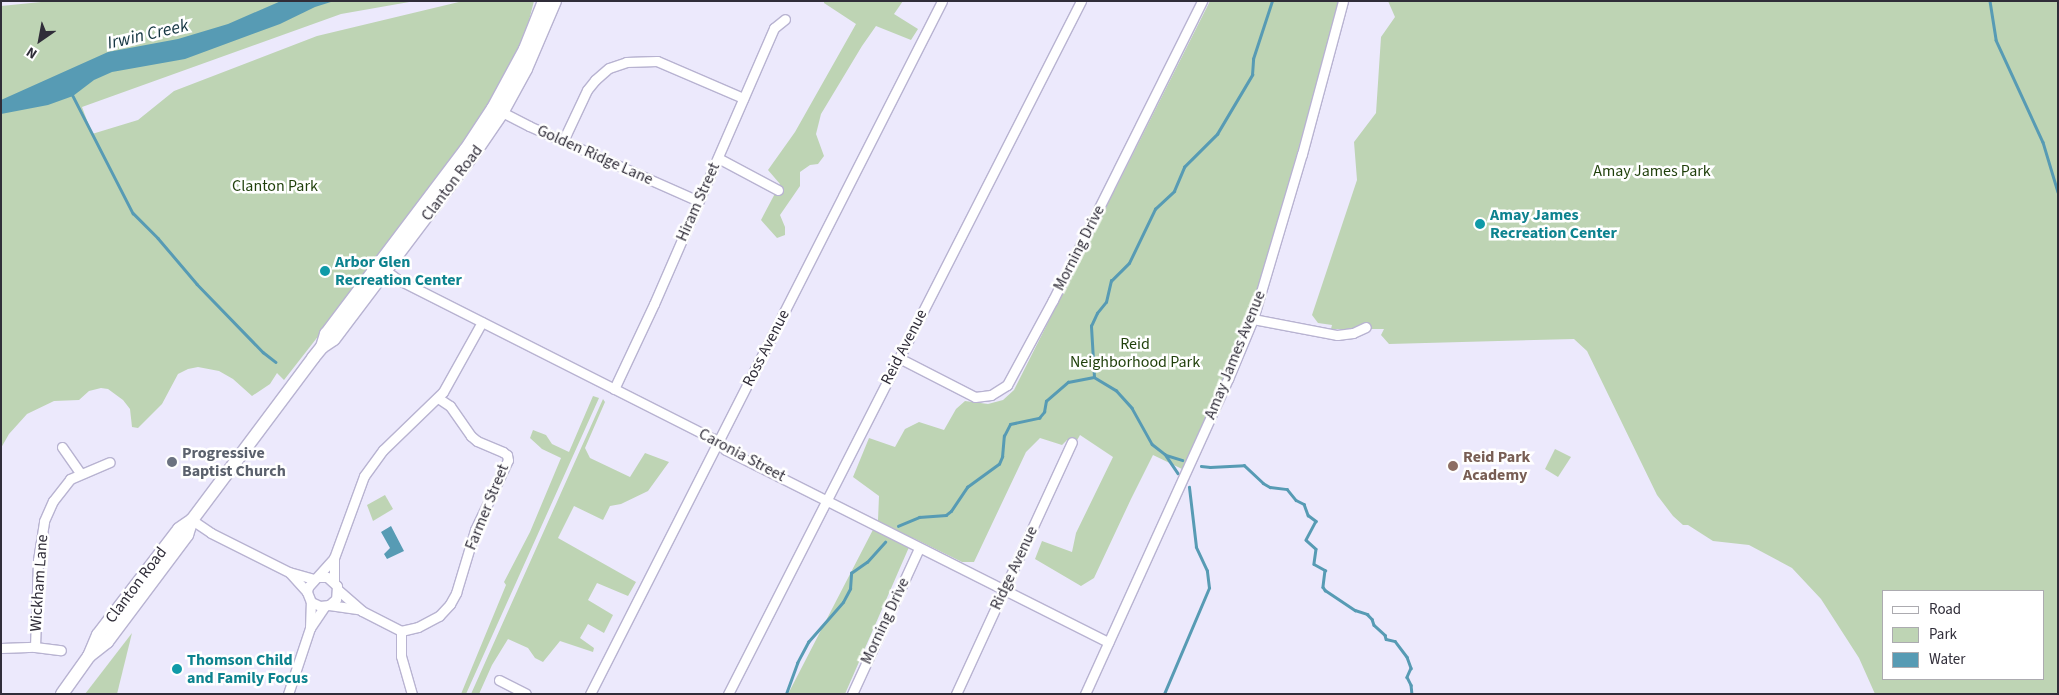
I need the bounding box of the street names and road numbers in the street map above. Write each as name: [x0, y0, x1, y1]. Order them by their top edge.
street label: Golden Ridge Lane: [534, 121, 656, 189]
street label: Clanton Road: [417, 141, 487, 225]
street label: Hiram Street: [672, 160, 724, 244]
street label: Morning Drive: [1049, 202, 1109, 294]
street label: Amay James Avenue: [1200, 288, 1270, 422]
street label: Ross Avenue: [738, 306, 794, 390]
street label: Reid Avenue: [877, 306, 931, 388]
street label: Caronia Street: [695, 424, 789, 486]
street label: Farmer Street: [461, 461, 513, 553]
street label: Ridge Avenue: [986, 523, 1042, 613]
street label: Wickham Lane: [26, 534, 52, 632]
street label: Clanton Road: [101, 543, 171, 627]
street label: Morning Drive: [857, 575, 913, 667]

